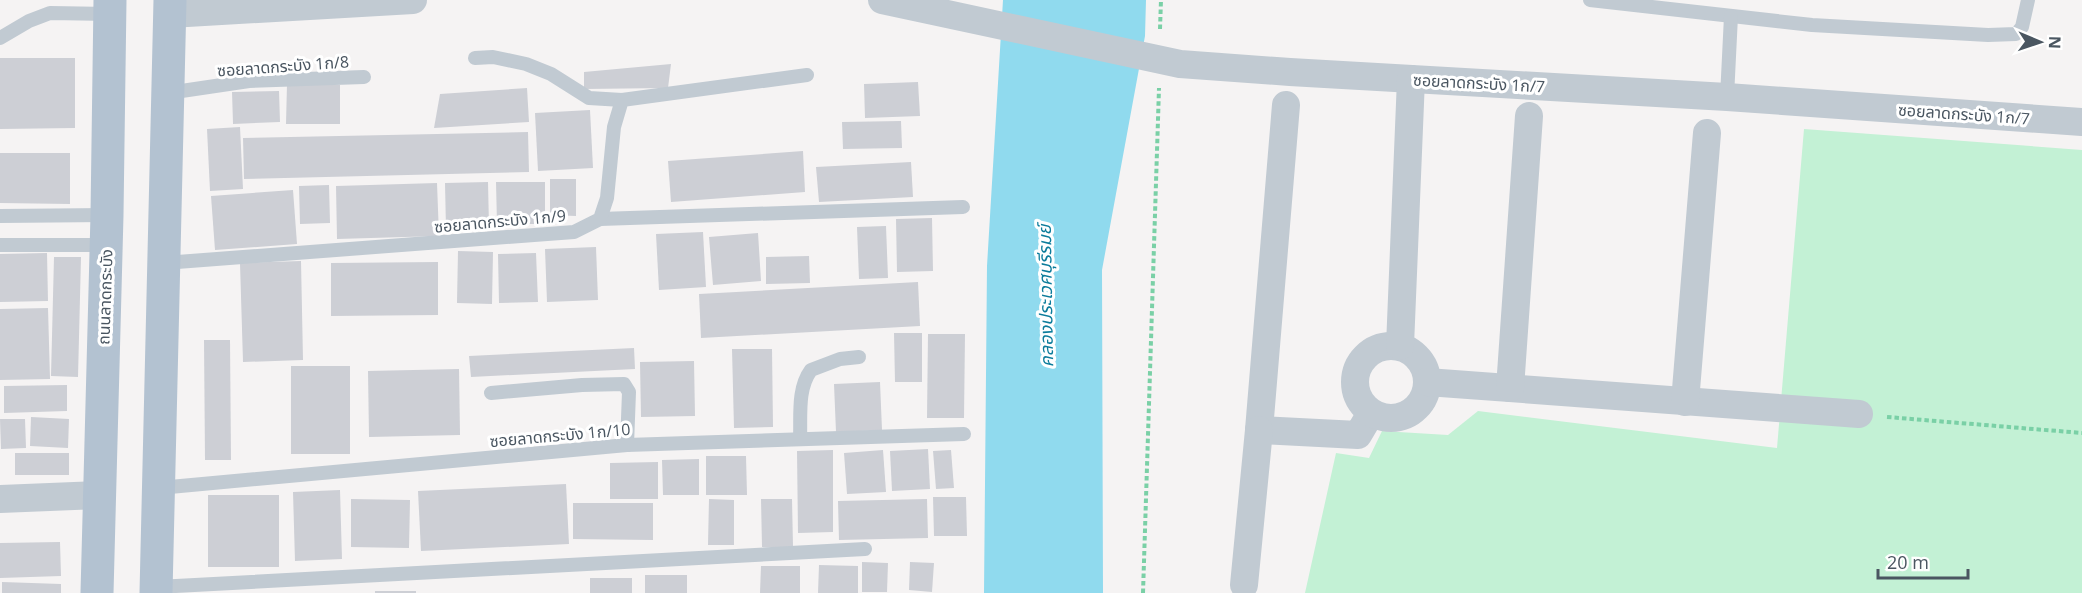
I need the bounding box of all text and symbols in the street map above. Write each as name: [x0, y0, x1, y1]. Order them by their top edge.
north arrow: [2010, 12, 2070, 72]
text: N: [2044, 36, 2066, 49]
street label: ซอยลาดกระบัง 1ก/8: [216, 50, 350, 82]
street label: ซอยลาดกระบัง 1ก/7: [1412, 69, 1546, 97]
street label: ซอยลาดกระบัง 1ก/7: [1897, 98, 2031, 130]
street label: ซอยลาดกระบัง 1ก/9: [433, 204, 567, 238]
water label: คลองประเวศบุรีรมย์: [1032, 221, 1058, 367]
street label: ถนนลาดกระบัง: [92, 249, 118, 345]
street label: ซอยลาดกระบัง 1ก/10: [489, 418, 631, 452]
scale bar: [1878, 542, 1968, 580]
text: 20 m: [1887, 550, 1929, 574]

